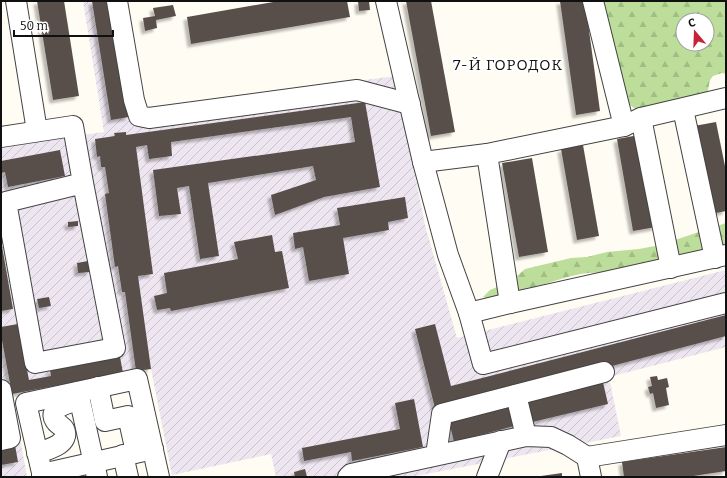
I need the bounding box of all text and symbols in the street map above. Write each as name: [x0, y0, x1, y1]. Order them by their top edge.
scale bar: [14, 12, 113, 38]
north arrow: [675, 12, 715, 52]
text: С: [687, 16, 697, 30]
text: 50 m: [20, 19, 49, 33]
district label: 7-Й ГОРОДОК: [453, 56, 563, 74]

